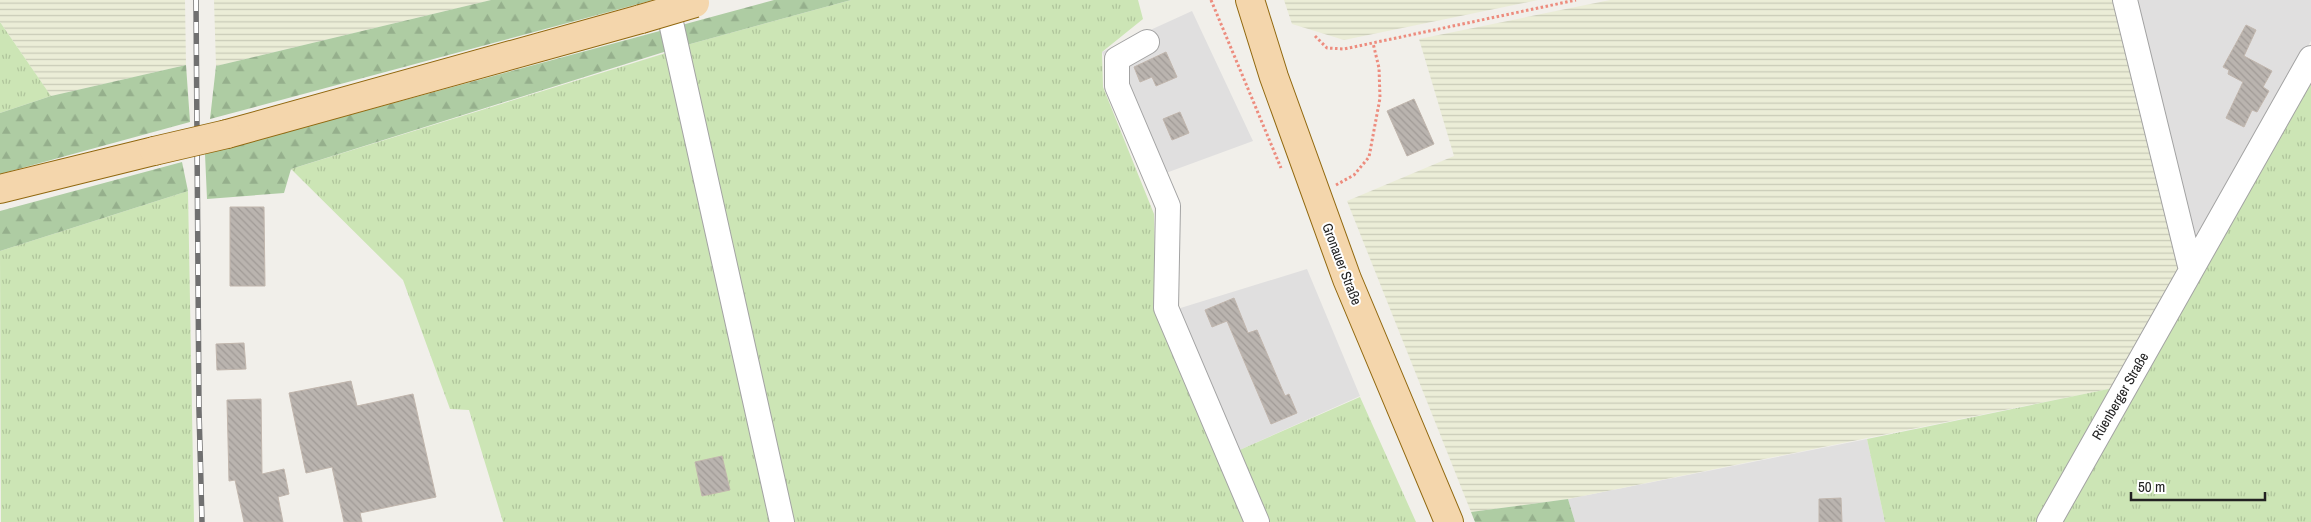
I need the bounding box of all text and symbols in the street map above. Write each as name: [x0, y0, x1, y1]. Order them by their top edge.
street label: Gronauer Straße: [1318, 221, 1366, 307]
street label: Rüenberger Straße: [2088, 349, 2152, 443]
scale bar: [2131, 470, 2265, 502]
text: 50 m: [2138, 476, 2165, 497]

